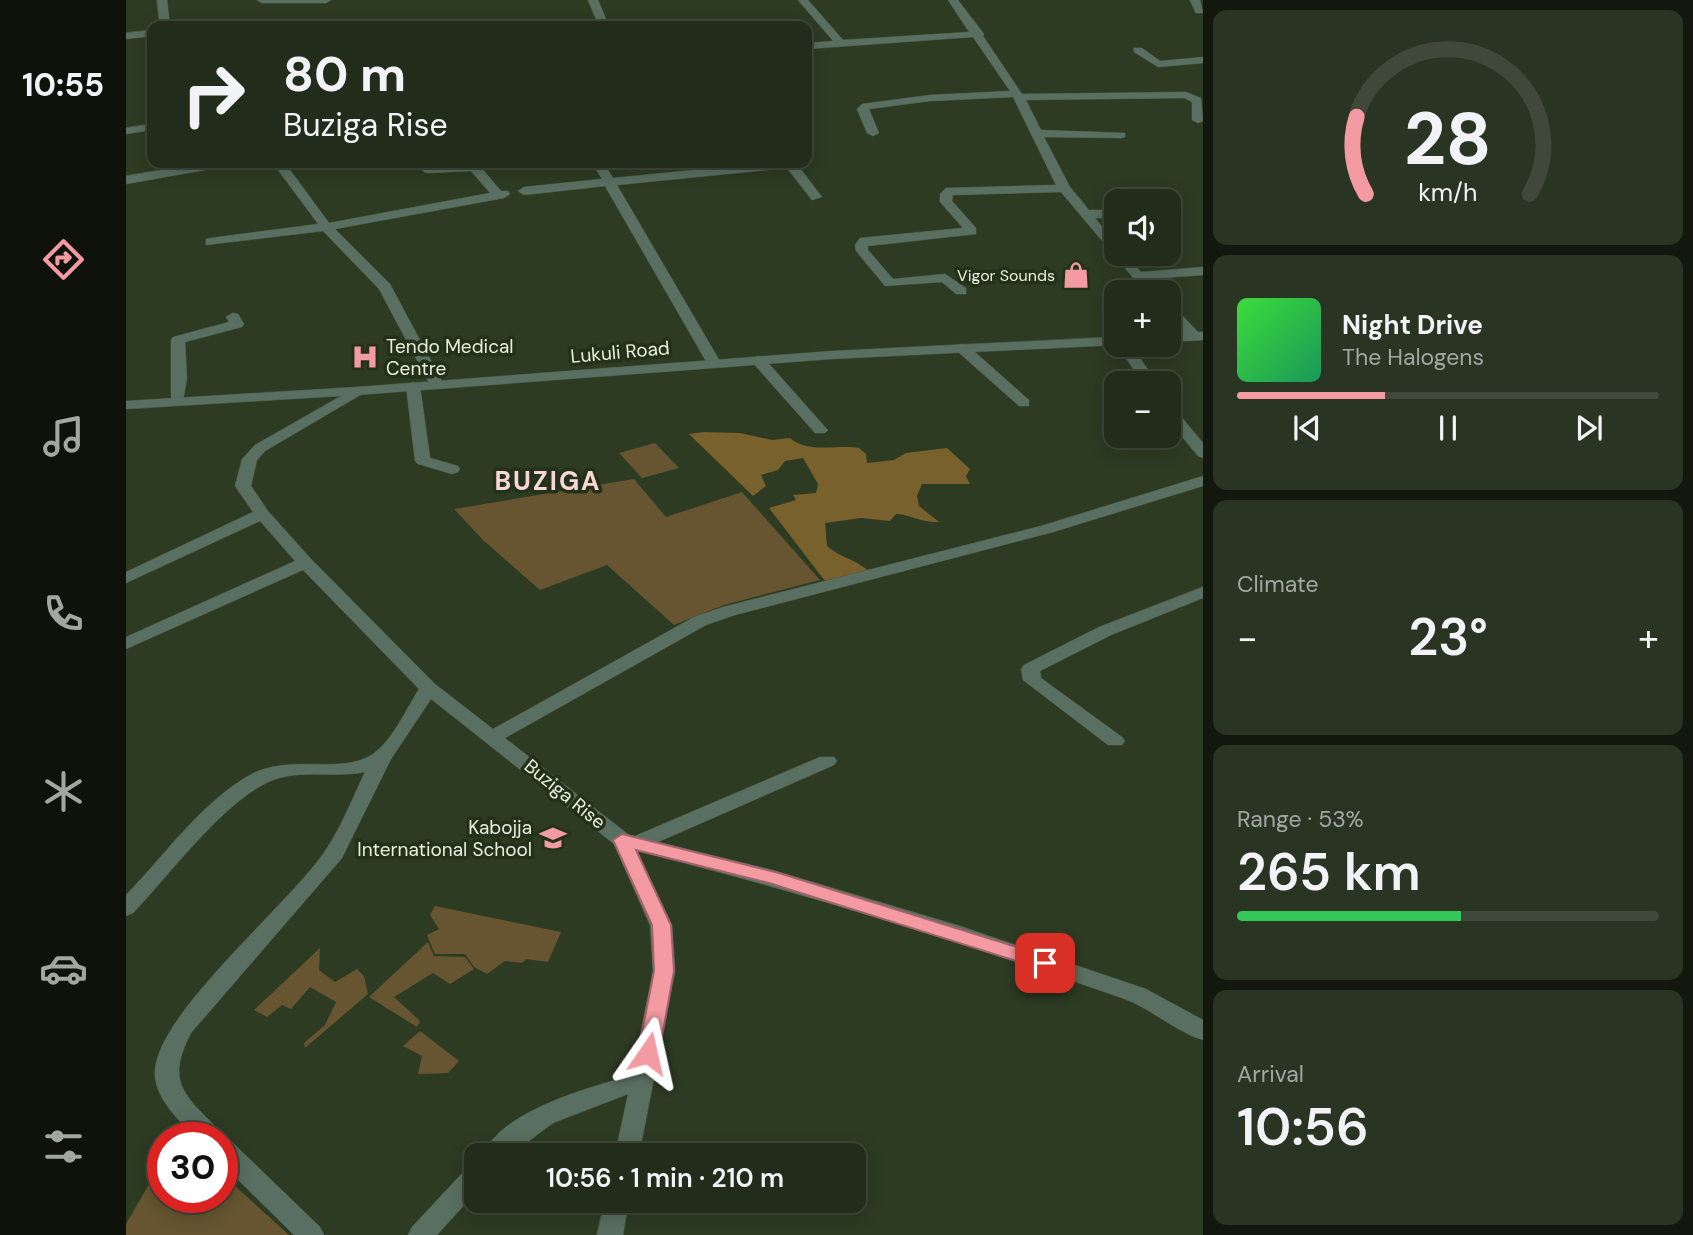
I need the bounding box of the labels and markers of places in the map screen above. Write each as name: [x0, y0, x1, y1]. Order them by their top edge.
shop icon: Vigor Sounds: [1061, 260, 1091, 290]
place label: Vigor Sounds: [957, 265, 1055, 286]
place label: Tendo Medical Centre: [386, 334, 514, 381]
hospital icon: Tendo Medical Centre: [350, 342, 380, 372]
place label: Kabojja International School: [357, 815, 532, 862]
school or university icon: Kabojja International School: [538, 823, 568, 853]
pin: [1015, 933, 1075, 993]

